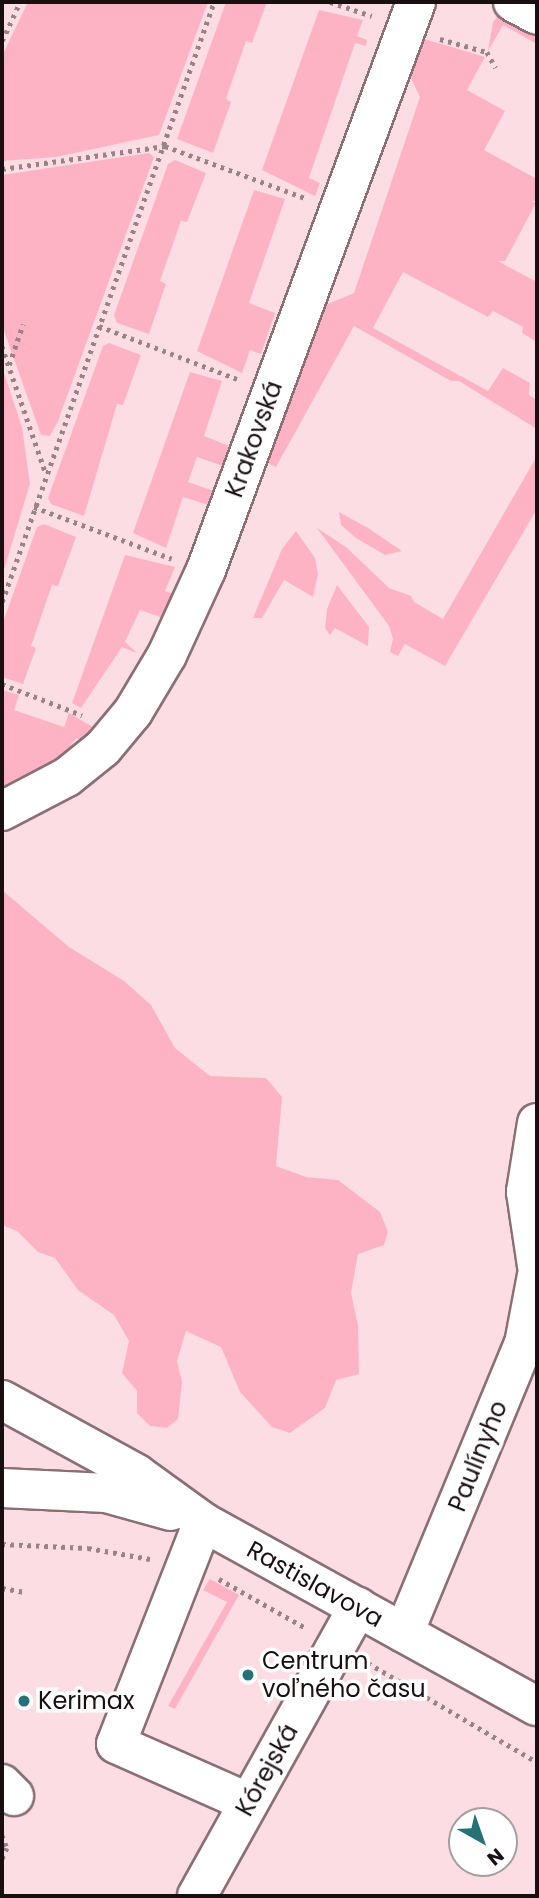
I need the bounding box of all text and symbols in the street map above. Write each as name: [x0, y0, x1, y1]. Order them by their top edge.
street label: Krakovská: [220, 377, 288, 501]
street label: Paulínyho: [443, 1396, 513, 1516]
street label: Rastislavova: [242, 1535, 388, 1633]
place label: Centrum voľného času: [262, 1647, 426, 1703]
marker: Centrum voľného času: [240, 1667, 256, 1683]
place label: Kerimax: [38, 1687, 135, 1715]
marker: Kerimax: [16, 1693, 32, 1709]
street label: Kórejská: [230, 1719, 304, 1821]
north arrow: [448, 1807, 518, 1877]
text: N: [481, 1842, 510, 1872]

